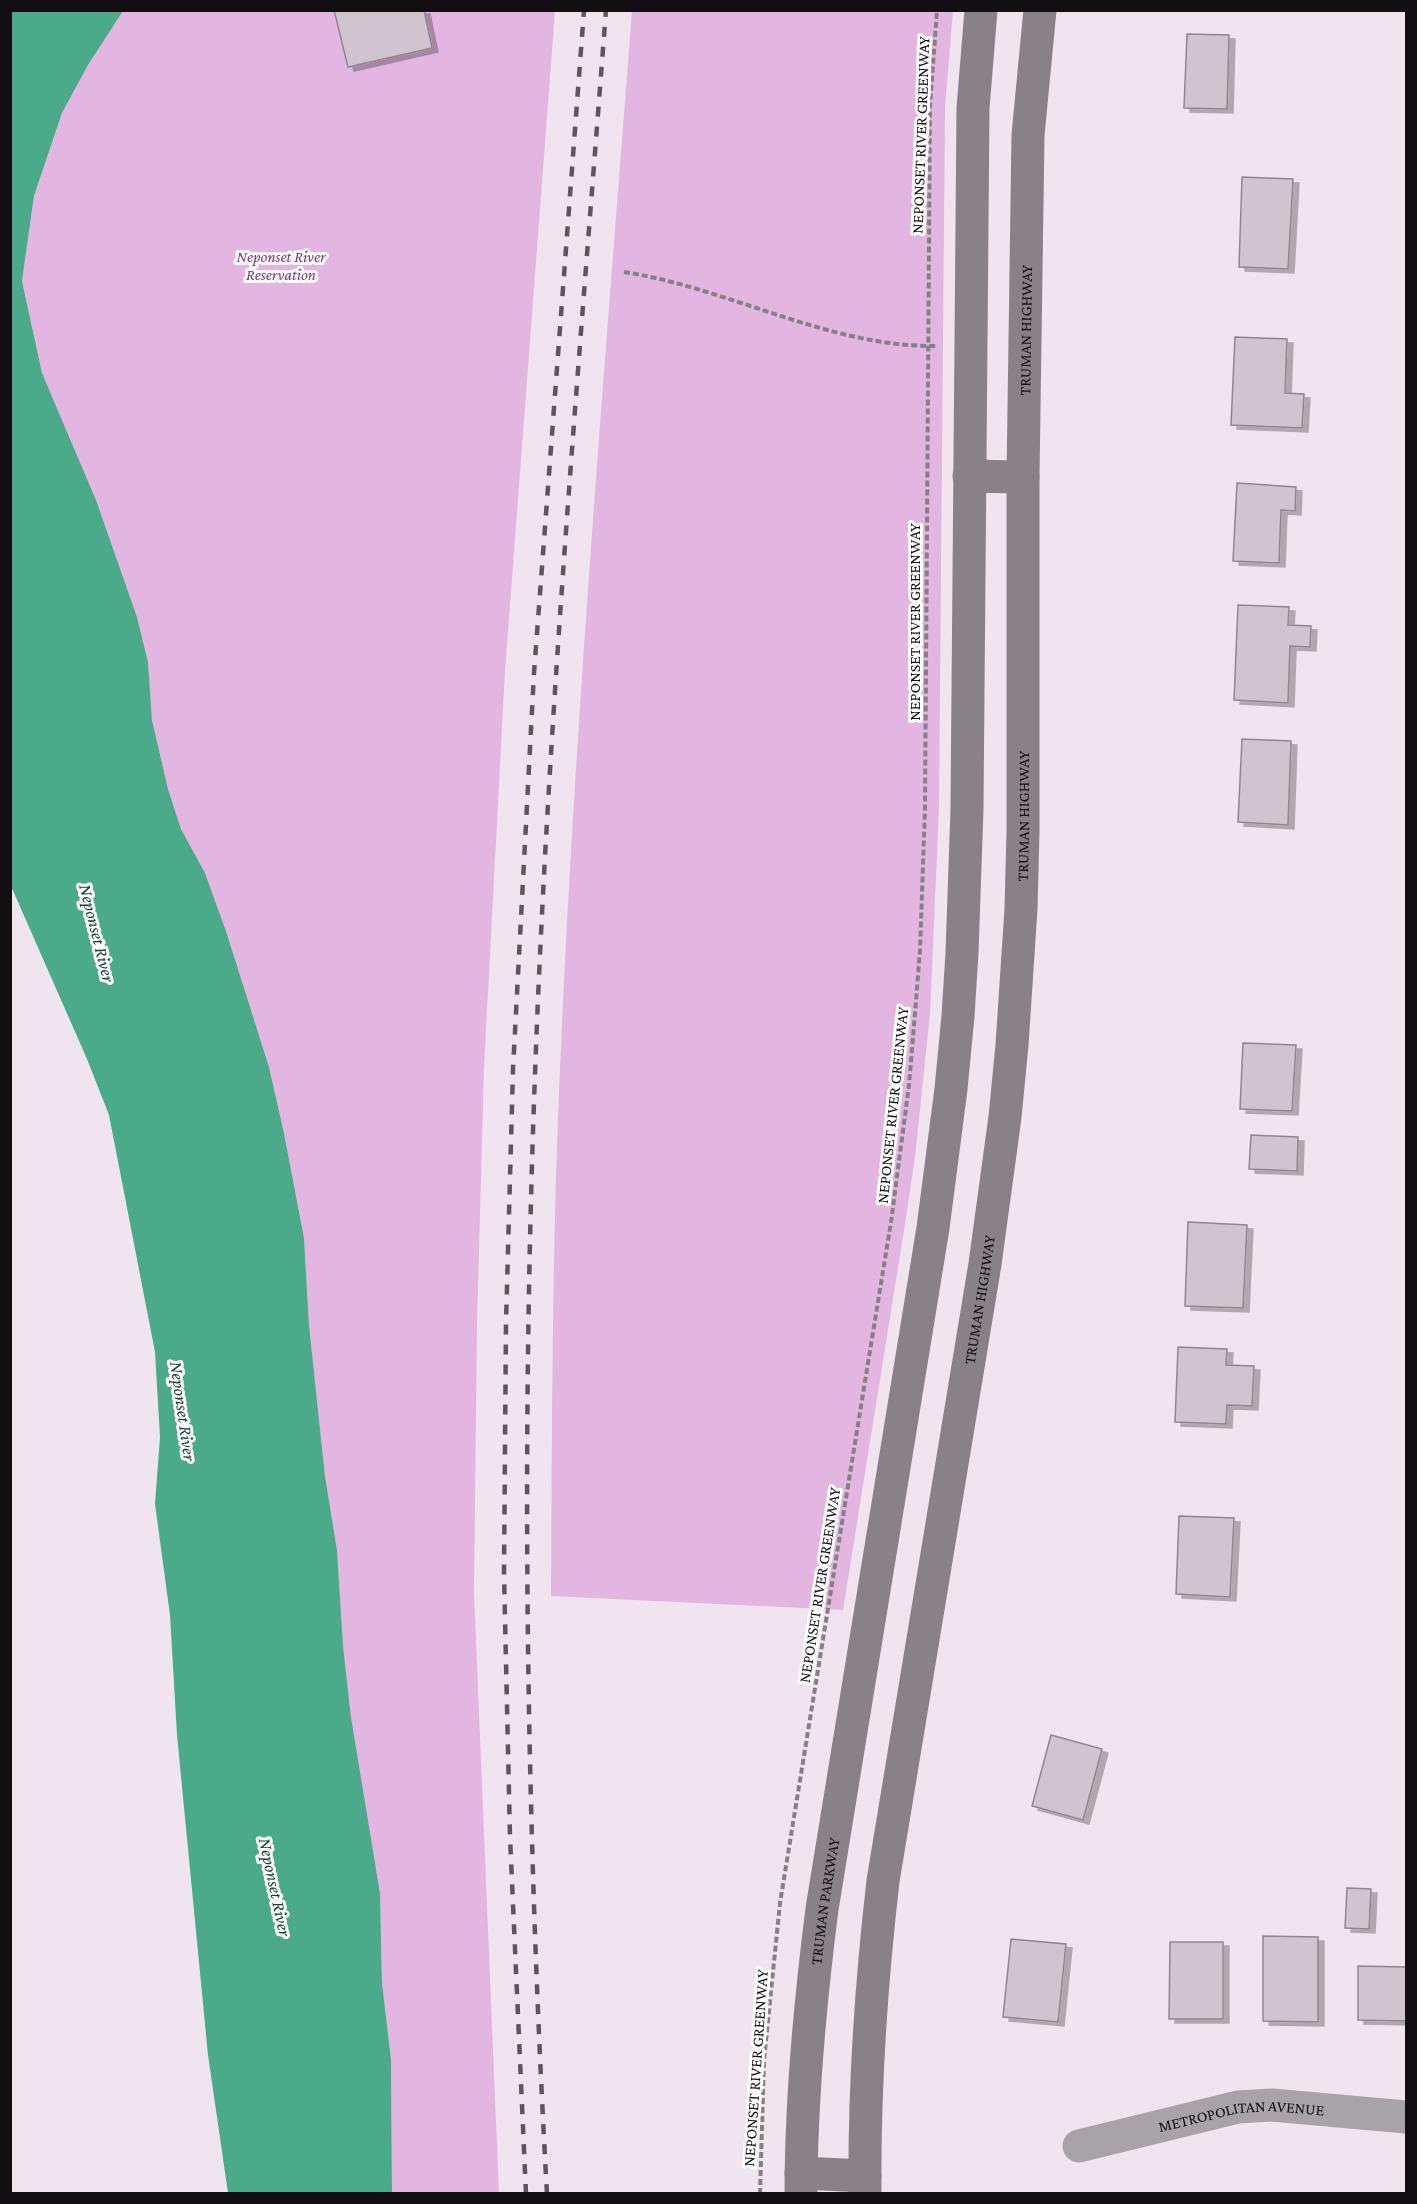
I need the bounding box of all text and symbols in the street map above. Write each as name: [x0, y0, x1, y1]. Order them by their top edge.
street label: NEPONSET RIVER GREENWAY: [909, 35, 932, 234]
park label: Neponset River Reservation: [236, 248, 326, 283]
street label: TRUMAN HIGHWAY: [1016, 264, 1035, 396]
street label: NEPONSET RIVER GREENWAY: [906, 523, 923, 721]
street label: TRUMAN HIGHWAY: [1014, 750, 1032, 882]
water label: Neponset River: [75, 882, 119, 985]
street label: NEPONSET RIVER GREENWAY: [874, 1005, 911, 1204]
street label: TRUMAN HIGHWAY: [961, 1233, 998, 1365]
water label: Neponset River: [166, 1360, 200, 1463]
street label: NEPONSET RIVER GREENWAY: [796, 1486, 843, 1684]
water label: Neponset River: [255, 1836, 295, 1939]
street label: TRUMAN PARKWAY: [807, 1836, 843, 1966]
street label: NEPONSET RIVER GREENWAY: [740, 1968, 771, 2167]
street label: METROPOLITAN AVENUE: [1156, 2097, 1325, 2135]

